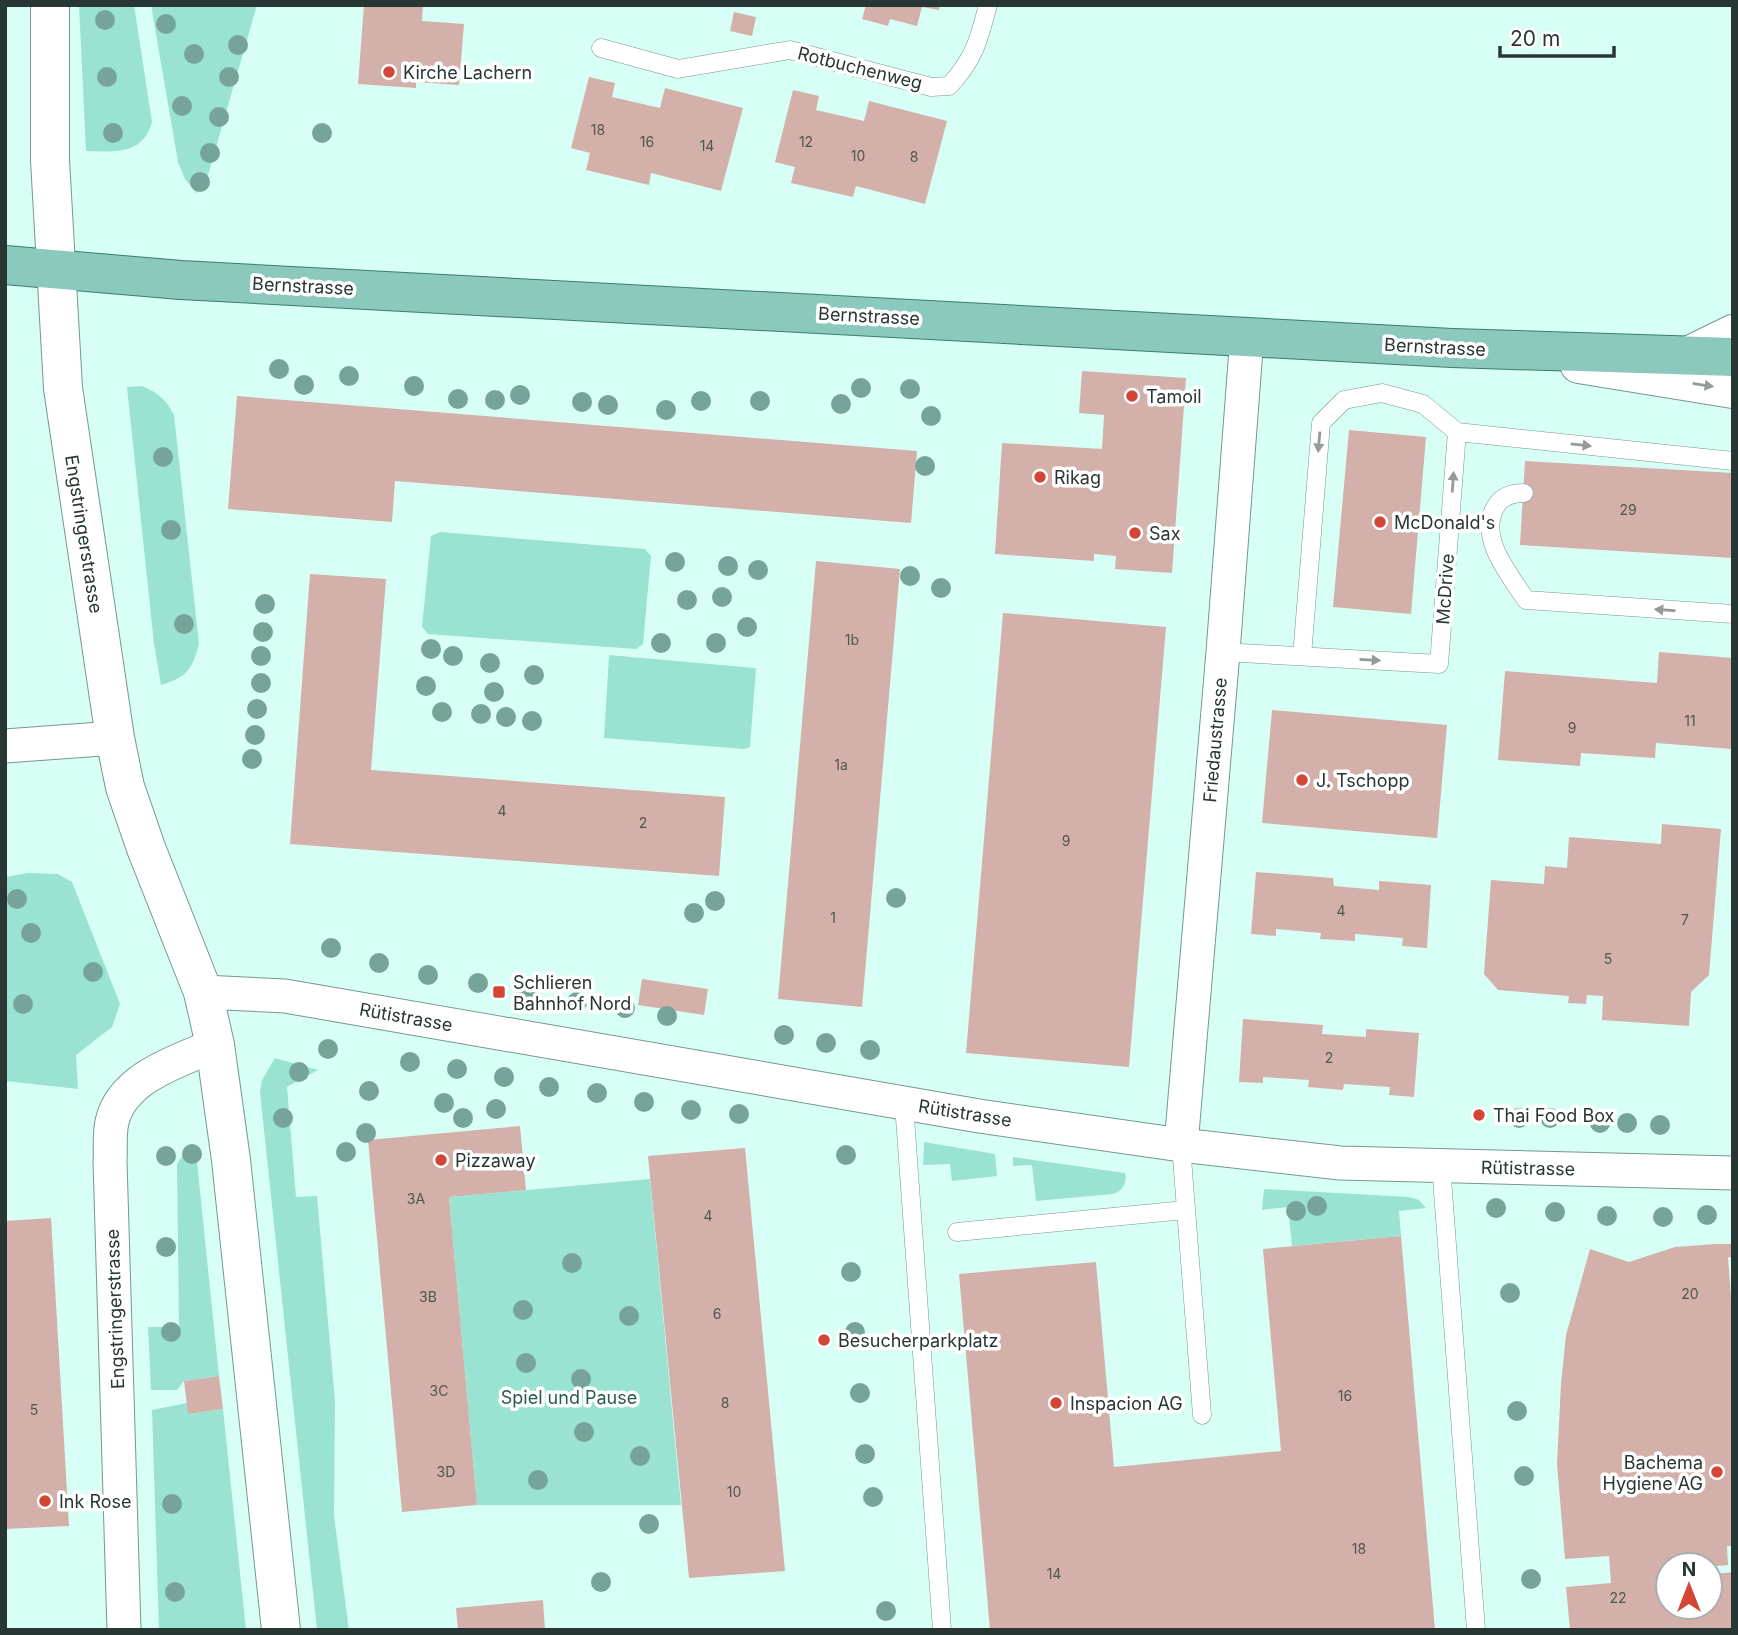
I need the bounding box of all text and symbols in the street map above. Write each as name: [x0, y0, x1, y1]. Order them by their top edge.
scale bar: [1500, 14, 1614, 58]
text: 20 m: [1510, 26, 1560, 51]
street label: Rotbuchenweg: [796, 42, 924, 94]
place label: Kirche Lachern: [403, 62, 532, 83]
marker: Kirche Lachern: [381, 64, 397, 80]
house number: 18: [591, 121, 605, 138]
house number: 16: [640, 133, 654, 150]
house number: 12: [799, 133, 813, 150]
house number: 14: [700, 137, 714, 154]
house number: 10: [851, 147, 865, 164]
house number: 8: [910, 148, 918, 165]
street label: Bernstrasse: [252, 273, 354, 299]
street label: Bernstrasse: [818, 303, 920, 329]
street label: Bernstrasse: [1384, 334, 1486, 360]
one-way arrow: [1692, 380, 1714, 391]
place label: Tamoil: [1146, 386, 1202, 407]
marker: Tamoil: [1124, 388, 1140, 404]
one-way arrow: [1313, 431, 1324, 453]
one-way arrow: [1570, 440, 1592, 451]
street label: Engstringerstrasse: [61, 453, 107, 615]
place label: Rikag: [1054, 467, 1101, 488]
marker: Rikag: [1032, 469, 1048, 485]
one-way arrow: [1448, 471, 1459, 493]
house number: 29: [1619, 501, 1637, 518]
place label: McDonald's: [1394, 512, 1495, 533]
marker: McDonald's: [1372, 514, 1388, 530]
place label: Sax: [1149, 523, 1181, 544]
marker: Sax: [1127, 525, 1143, 541]
street label: McDrive: [1432, 553, 1458, 625]
one-way arrow: [1653, 604, 1675, 615]
house number: 1b: [845, 631, 859, 648]
one-way arrow: [1359, 655, 1381, 666]
street label: Friedaustrasse: [1199, 677, 1231, 803]
house number: 11: [1684, 712, 1696, 729]
house number: 9: [1568, 719, 1576, 736]
house number: 1a: [834, 756, 848, 773]
place label: J. Tschopp: [1316, 770, 1409, 791]
marker: J. Tschopp: [1294, 772, 1310, 788]
house number: 4: [497, 802, 507, 819]
house number: 2: [639, 814, 647, 831]
house number: 9: [1062, 832, 1070, 849]
house number: 4: [1336, 902, 1346, 919]
house number: 1: [830, 909, 836, 926]
house number: 7: [1681, 911, 1689, 928]
house number: 5: [1604, 950, 1612, 967]
place label: Schlieren Bahnhof Nord: [513, 972, 631, 1014]
marker: Schlieren Bahnhof Nord: [491, 984, 507, 1000]
street label: Rütistrasse: [358, 998, 454, 1036]
house number: 2: [1325, 1049, 1333, 1066]
street label: Rütistrasse: [917, 1095, 1013, 1131]
place label: Thai Food Box: [1493, 1105, 1615, 1126]
marker: Thai Food Box: [1471, 1107, 1487, 1123]
place label: Pizzaway: [455, 1150, 536, 1171]
marker: Pizzaway: [433, 1152, 449, 1168]
street label: Rütistrasse: [1481, 1157, 1575, 1179]
house number: 3A: [407, 1190, 425, 1207]
house number: 4: [703, 1207, 713, 1224]
street label: Engstringerstrasse: [102, 1229, 128, 1389]
house number: 20: [1681, 1285, 1699, 1302]
house number: 3B: [419, 1288, 437, 1305]
house number: 6: [713, 1305, 721, 1322]
place label: Besucherparkplatz: [838, 1330, 998, 1351]
marker: Besucherparkplatz: [816, 1332, 832, 1348]
house number: 3C: [430, 1382, 448, 1399]
park label: Spiel und Pause: [501, 1387, 637, 1408]
house number: 16: [1338, 1387, 1352, 1404]
place label: Inspacion AG: [1070, 1393, 1183, 1414]
house number: 8: [721, 1394, 729, 1411]
marker: Inspacion AG: [1048, 1395, 1064, 1411]
house number: 5: [30, 1401, 38, 1418]
place label: Bachema Hygiene AG: [1602, 1452, 1703, 1494]
house number: 3D: [437, 1463, 455, 1480]
marker: Bachema Hygiene AG: [1709, 1464, 1725, 1480]
house number: 10: [727, 1483, 741, 1500]
place label: Ink Rose: [59, 1491, 132, 1512]
marker: Ink Rose: [37, 1493, 53, 1509]
house number: 18: [1352, 1540, 1366, 1557]
north arrow: [1654, 1551, 1724, 1621]
text: N: [1682, 1558, 1696, 1581]
house number: 14: [1047, 1565, 1061, 1582]
house number: 22: [1609, 1589, 1627, 1606]

